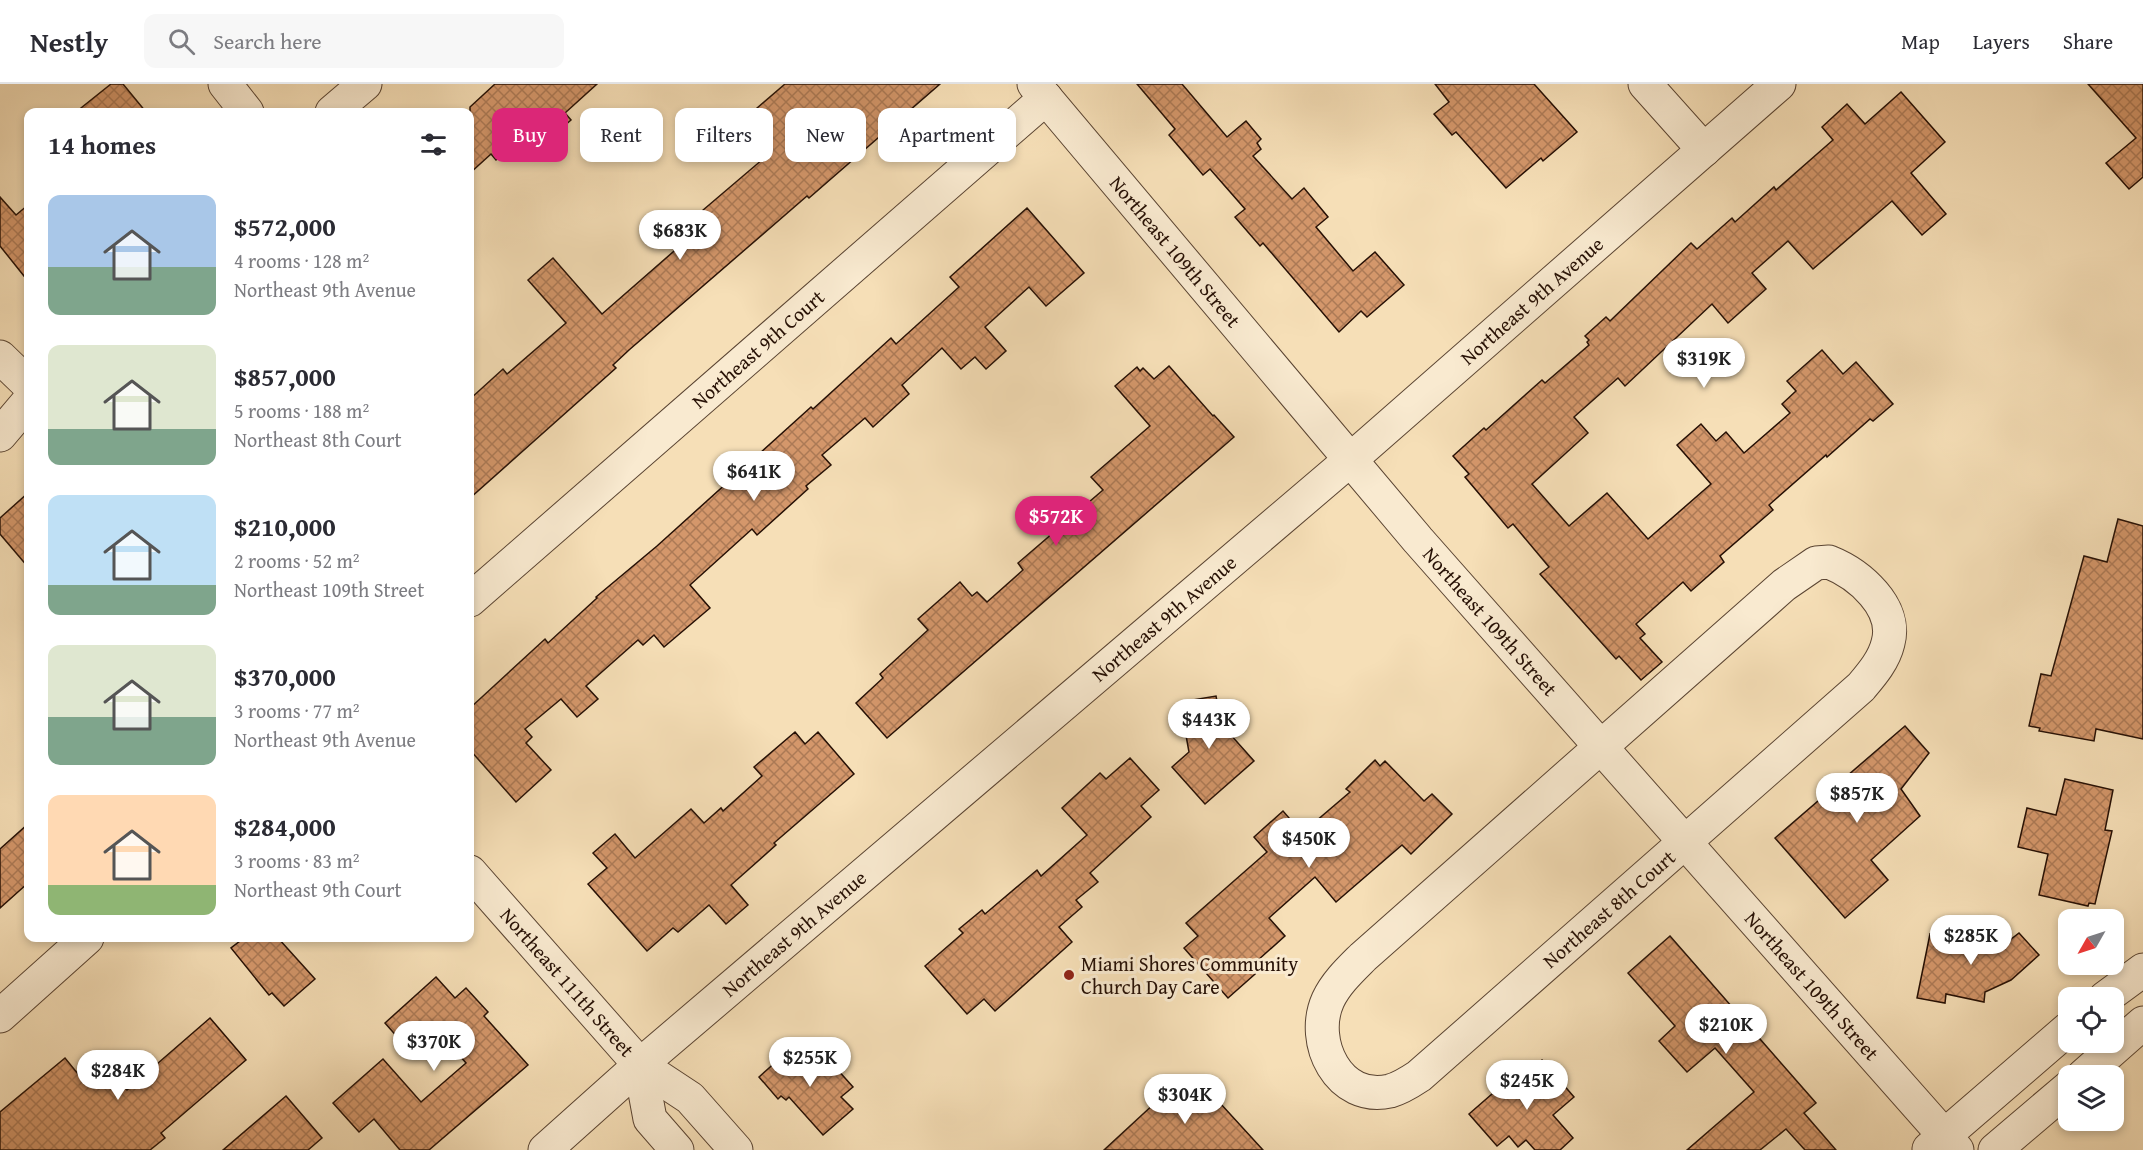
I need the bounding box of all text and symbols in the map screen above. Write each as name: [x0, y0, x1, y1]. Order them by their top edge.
search box: [144, 14, 564, 68]
text: Nestly: [30, 21, 108, 62]
icon: search: [165, 25, 198, 58]
text: Search here: [213, 25, 322, 57]
text: Map: [1901, 26, 1940, 57]
text: Layers: [1973, 26, 2030, 57]
text: Share: [2063, 26, 2113, 57]
chip: Buy: [492, 108, 568, 162]
chip: Rent: [580, 108, 663, 162]
chip: Filters: [675, 108, 773, 162]
chip: New: [785, 108, 866, 162]
chip: Apartment: [878, 108, 1016, 162]
text: 14 homes: [48, 125, 156, 164]
icon: filters: [417, 128, 450, 161]
street label: Northeast 109th Street: [1103, 169, 1248, 333]
text: $572,000: [234, 207, 336, 246]
pin: $683K: [638, 210, 722, 261]
text: $683K: [653, 215, 707, 244]
icon: home: [96, 219, 168, 291]
street label: Northeast 9th Avenue: [1453, 229, 1609, 371]
text: 4 rooms · 128 m²: [234, 246, 369, 275]
text: Northeast 9th Avenue: [234, 275, 416, 304]
street label: Northeast 9th Court: [685, 283, 830, 415]
pin: $319K: [1662, 338, 1746, 389]
text: $319K: [1677, 343, 1731, 372]
text: $857,000: [234, 357, 336, 396]
icon: home: [96, 369, 168, 441]
text: 5 rooms · 188 m²: [234, 396, 369, 425]
text: Northeast 8th Court: [234, 425, 402, 454]
pin: $641K: [712, 451, 796, 502]
text: $641K: [727, 456, 781, 485]
pin: $572K: [1014, 496, 1098, 547]
text: $572K: [1029, 501, 1083, 530]
text: $210,000: [234, 507, 336, 546]
icon: home: [96, 519, 168, 591]
street label: Northeast 109th Street: [1417, 540, 1564, 702]
text: 2 rooms · 52 m²: [234, 546, 360, 575]
street label: Northeast 9th Avenue: [1085, 548, 1242, 688]
text: Northeast 109th Street: [234, 575, 424, 604]
text: $370,000: [234, 657, 336, 696]
icon: home: [96, 669, 168, 741]
text: 3 rooms · 77 m²: [234, 696, 360, 725]
pin: $443K: [1167, 699, 1251, 750]
text: $443K: [1182, 704, 1236, 733]
text: Northeast 9th Avenue: [234, 725, 416, 754]
pin: $857K: [1815, 773, 1899, 824]
text: $857K: [1830, 778, 1884, 807]
text: $284,000: [234, 807, 336, 846]
pin: $450K: [1267, 818, 1351, 869]
icon: home: [96, 819, 168, 891]
text: $450K: [1282, 823, 1336, 852]
street label: Northeast 8th Court: [1536, 843, 1681, 975]
text: 3 rooms · 83 m²: [234, 846, 360, 875]
street label: Northeast 9th Avenue: [715, 863, 872, 1003]
text: Northeast 9th Court: [234, 875, 402, 904]
street label: Northeast 111th Street: [494, 901, 641, 1063]
street label: Northeast 109th Street: [1738, 905, 1886, 1066]
north arrow: [2058, 909, 2124, 975]
map controls: [2058, 909, 2124, 1131]
pin: $285K: [1929, 915, 2013, 966]
text: $285K: [1944, 920, 1998, 949]
place label: Miami Shores Community Church Day Care: [1081, 949, 1298, 1001]
marker: Miami Shores Community Church Day Care: [1062, 968, 1076, 982]
button: locate: [2058, 987, 2124, 1053]
pin: $210K: [1684, 1004, 1768, 1055]
text: $210K: [1699, 1009, 1753, 1038]
pin: $370K: [392, 1021, 476, 1072]
text: $370K: [407, 1026, 461, 1055]
pin: $255K: [768, 1037, 852, 1088]
text: $255K: [783, 1042, 837, 1071]
pin: $284K: [76, 1050, 160, 1101]
text: $284K: [91, 1055, 145, 1084]
pin: $245K: [1485, 1060, 1569, 1111]
text: $245K: [1500, 1065, 1554, 1094]
button: layers: [2058, 1065, 2124, 1131]
pin: $304K: [1143, 1074, 1227, 1125]
text: $304K: [1158, 1079, 1212, 1108]

